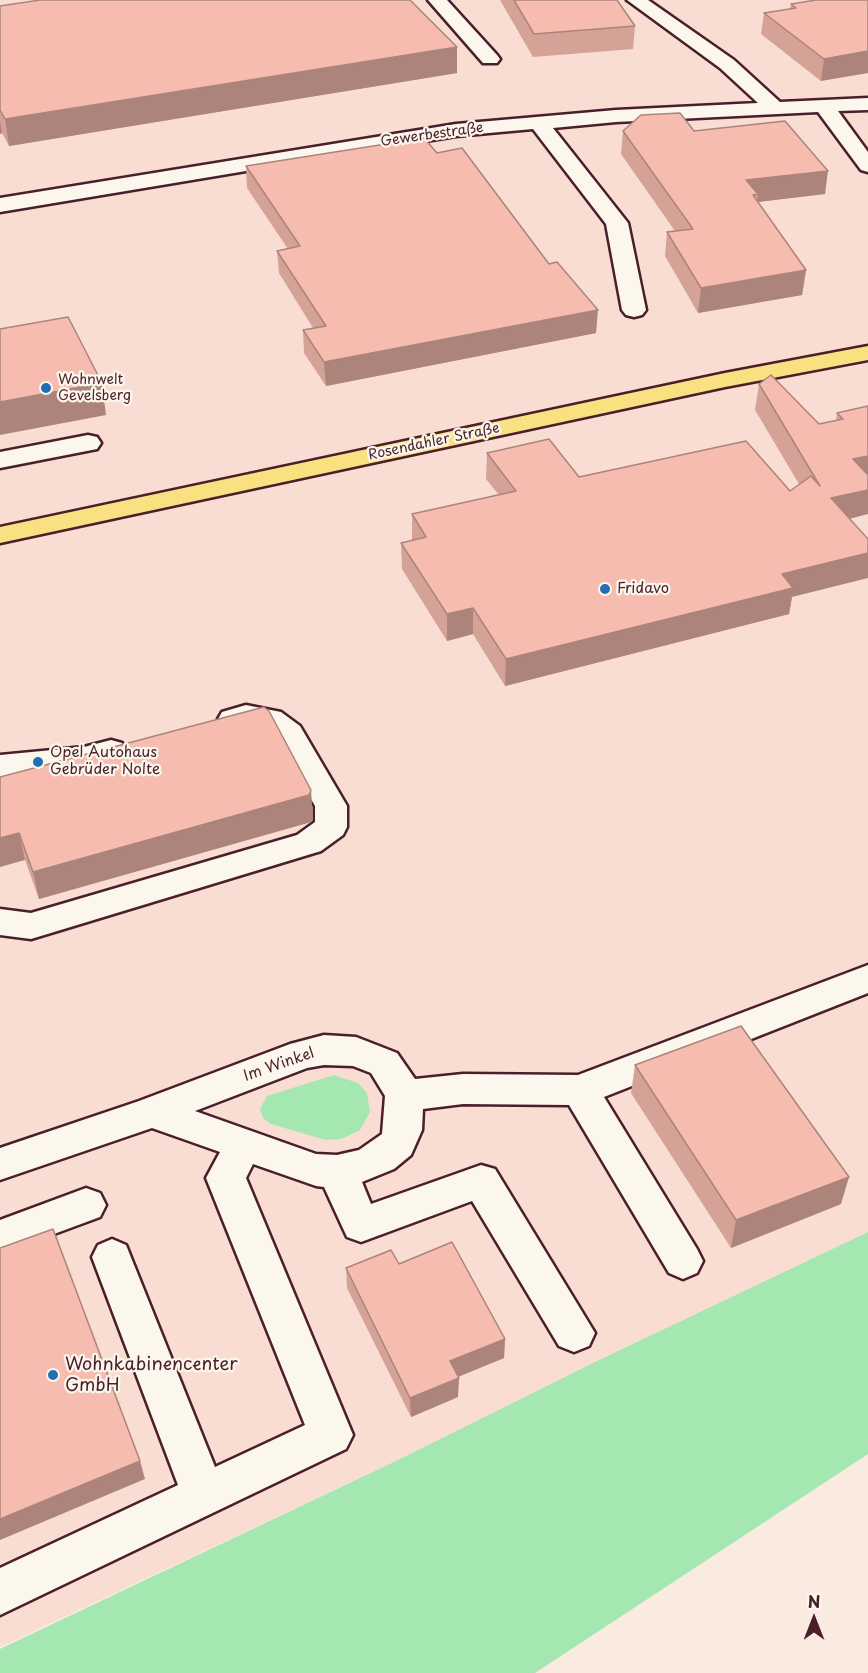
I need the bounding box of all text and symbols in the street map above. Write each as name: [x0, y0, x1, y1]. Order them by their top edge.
street label: Gewerbestraße: [380, 119, 484, 151]
place label: Wohnwelt Gevelsberg: [58, 372, 131, 404]
marker: Wohnwelt Gevelsberg: [39, 381, 53, 395]
street label: Rosendahler Straße: [367, 420, 501, 464]
place label: Fridavo: [617, 580, 669, 598]
marker: Fridavo: [598, 582, 612, 596]
place label: Opel Autohaus Gebrüder Nolte: [50, 744, 160, 779]
marker: Opel Autohaus Gebrüder Nolte: [31, 755, 45, 769]
street label: Im Winkel: [241, 1044, 317, 1086]
place label: Wohnkabinencenter GmbH: [65, 1354, 238, 1396]
marker: Wohnkabinencenter GmbH: [46, 1368, 60, 1382]
north arrow: [784, 1589, 844, 1649]
text: N: [808, 1589, 820, 1613]

